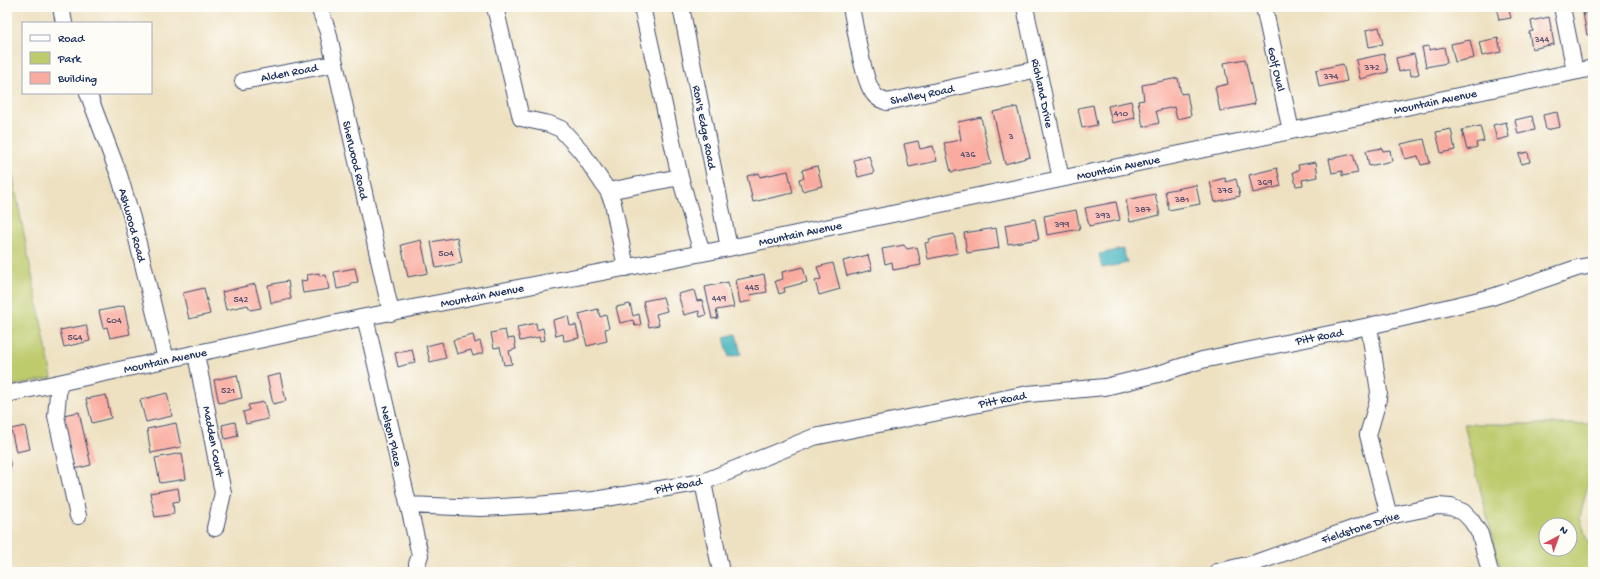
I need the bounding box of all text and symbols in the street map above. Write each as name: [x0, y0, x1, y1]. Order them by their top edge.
legend: [22, 22, 152, 94]
text: Road: [58, 33, 85, 47]
house number: 344: [1534, 34, 1550, 46]
street label: Golf Oval: [1263, 46, 1287, 93]
text: Park: [57, 53, 83, 67]
street label: Richland Drive: [1027, 58, 1055, 130]
street label: Alden Road: [260, 61, 320, 86]
house number: 372: [1363, 62, 1380, 74]
house number: 374: [1322, 71, 1339, 83]
text: Building: [57, 73, 97, 87]
street label: Shelley Road: [889, 83, 956, 109]
street label: Ron's Edge Road: [688, 84, 718, 171]
street label: Mountain Avenue: [1393, 87, 1479, 119]
house number: 410: [1114, 108, 1129, 120]
street label: Sherwood Road: [338, 120, 370, 202]
house number: 3: [1007, 131, 1014, 143]
house number: 436: [961, 149, 976, 161]
street label: Mountain Avenue: [1076, 153, 1162, 185]
house number: 369: [1256, 177, 1273, 189]
house number: 375: [1216, 185, 1233, 197]
street label: Ashwood Road: [114, 187, 148, 265]
house number: 381: [1174, 194, 1189, 206]
house number: 387: [1134, 204, 1152, 216]
house number: 393: [1094, 210, 1111, 222]
street label: Mountain Avenue: [758, 219, 844, 251]
house number: 399: [1053, 219, 1070, 231]
house number: 504: [438, 248, 454, 260]
street label: Mountain Avenue: [439, 282, 526, 312]
house number: 445: [745, 282, 759, 294]
house number: 449: [712, 293, 726, 305]
house number: 542: [234, 294, 249, 306]
house number: 604: [106, 315, 122, 327]
street label: Pitt Road: [1293, 326, 1345, 350]
house number: 564: [67, 332, 83, 344]
street label: Mountain Avenue: [123, 346, 209, 378]
house number: 521: [221, 385, 235, 397]
street label: Pitt Road: [976, 389, 1028, 413]
street label: Madden Court: [198, 405, 226, 479]
street label: Nelson Place: [376, 405, 404, 469]
street label: Pitt Road: [652, 475, 704, 499]
street label: Fieldstone Drive: [1319, 509, 1402, 548]
north arrow: [1538, 517, 1578, 557]
text: N: [1557, 524, 1570, 538]

